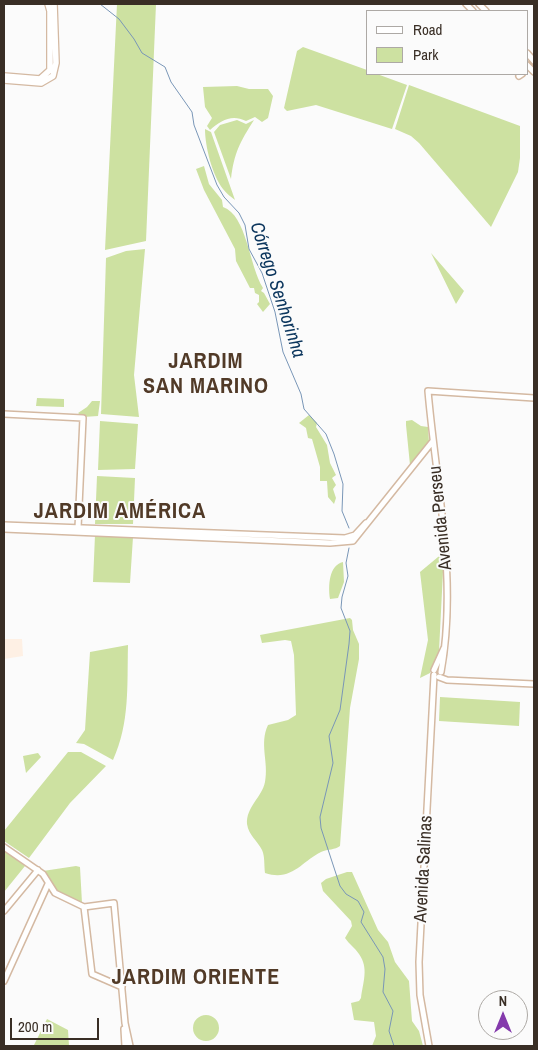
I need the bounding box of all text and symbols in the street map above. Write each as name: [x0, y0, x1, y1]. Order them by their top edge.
legend: [366, 10, 528, 75]
text: Road: [413, 19, 442, 40]
text: Park: [413, 44, 438, 65]
water label: Córrego Senhorinha: [244, 219, 310, 361]
district label: JARDIM SAN MARINO: [142, 349, 270, 401]
street label: Avenida Perseu: [425, 465, 457, 571]
district label: JARDIM AMÉRICA: [32, 499, 208, 525]
street label: Avenida Salinas: [410, 815, 438, 923]
district label: JARDIM ORIENTE: [110, 965, 282, 991]
north arrow: [478, 990, 528, 1040]
text: N: [499, 992, 507, 1010]
scale bar: [12, 1008, 101, 1040]
text: 200 m: [18, 1016, 52, 1037]

